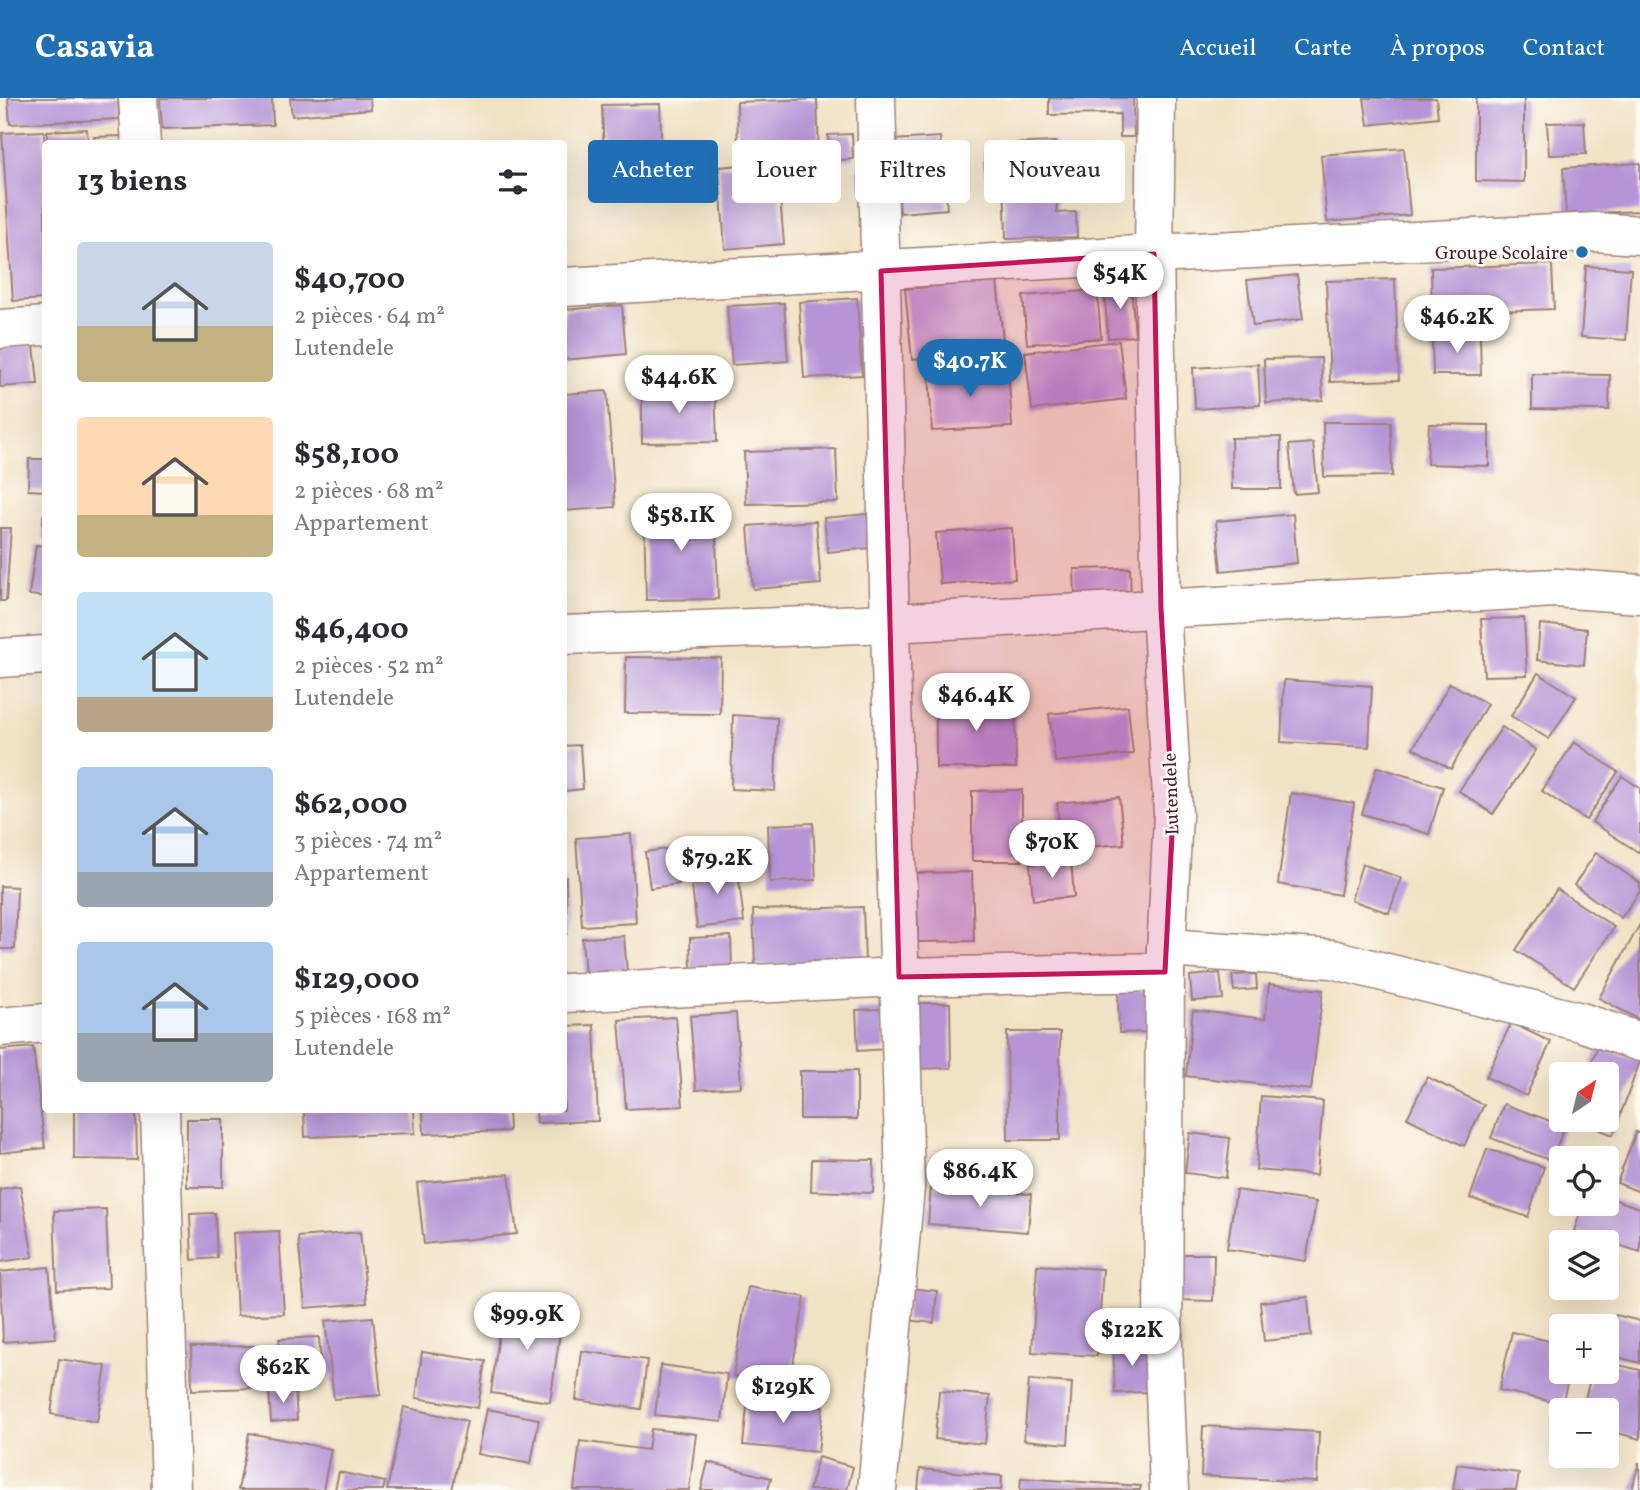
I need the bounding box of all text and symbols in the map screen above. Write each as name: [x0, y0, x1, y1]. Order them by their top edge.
text: Casavia: [35, 26, 155, 72]
text: Accueil: [1179, 32, 1256, 66]
text: Carte: [1294, 32, 1352, 66]
text: À propos: [1390, 32, 1485, 66]
text: Contact: [1523, 32, 1605, 66]
chip: Acheter: [588, 140, 718, 203]
chip: Louer: [732, 140, 841, 203]
chip: Filtres: [855, 140, 970, 203]
chip: Nouveau: [984, 140, 1125, 203]
text: 13 biens: [77, 161, 187, 203]
icon: filters: [494, 163, 532, 201]
place label: Groupe Scolaire: [1435, 241, 1568, 267]
marker: Groupe Scolaire: [1574, 244, 1590, 260]
pin: $54K: [1079, 252, 1161, 311]
text: $54K: [1093, 258, 1147, 290]
text: $40,700: [294, 259, 405, 301]
icon: home: [133, 270, 217, 354]
pin: $46.2K: [1400, 296, 1514, 355]
text: 2 pièces · 64 m²: [294, 301, 445, 333]
text: $46.2K: [1420, 302, 1494, 334]
text: Lutendele: [294, 333, 394, 365]
pin: $40.7K: [913, 340, 1027, 399]
text: $40.7K: [933, 346, 1007, 378]
pin: $44.6K: [622, 356, 736, 415]
text: $44.6K: [641, 362, 717, 394]
text: $58,100: [294, 434, 399, 476]
icon: home: [133, 445, 217, 529]
text: 2 pièces · 68 m²: [294, 476, 443, 508]
pin: $58.1K: [624, 494, 738, 553]
text: $58.1K: [647, 500, 715, 532]
text: Appartement: [294, 508, 429, 540]
text: $46,400: [294, 609, 409, 651]
icon: home: [133, 620, 217, 704]
text: 2 pièces · 52 m²: [294, 651, 444, 683]
pin: $46.4K: [919, 674, 1033, 733]
text: $46.4K: [938, 680, 1014, 712]
text: Lutendele: [294, 683, 394, 715]
street label: Lutendele: [1158, 752, 1186, 836]
text: $62,000: [294, 784, 408, 826]
icon: home: [133, 795, 217, 879]
pin: $70K: [1011, 820, 1093, 880]
text: 3 pièces · 74 m²: [294, 826, 442, 858]
text: $70K: [1025, 827, 1079, 859]
pin: $79.2K: [660, 836, 774, 896]
text: $79.2K: [681, 843, 753, 875]
text: Appartement: [294, 858, 429, 890]
text: $129,000: [294, 959, 420, 1001]
icon: home: [133, 970, 217, 1054]
text: 5 pièces · 168 m²: [294, 1001, 451, 1033]
text: Lutendele: [294, 1033, 394, 1065]
north arrow: [1549, 1062, 1619, 1132]
map controls: [1549, 1062, 1619, 1468]
button: locate: [1549, 1146, 1619, 1216]
pin: $86.4K: [923, 1150, 1037, 1209]
text: $86.4K: [942, 1156, 1018, 1188]
button: layers: [1549, 1230, 1619, 1300]
pin: $99.9K: [470, 1292, 584, 1352]
text: $99.9K: [490, 1299, 564, 1331]
pin: $122K: [1083, 1308, 1181, 1368]
button: +: [1549, 1314, 1619, 1384]
text: $122K: [1101, 1315, 1163, 1347]
pin: $62K: [242, 1346, 324, 1405]
text: $62K: [256, 1352, 310, 1384]
pin: $129K: [734, 1366, 832, 1425]
text: $129K: [751, 1372, 815, 1404]
button: −: [1549, 1398, 1619, 1468]

